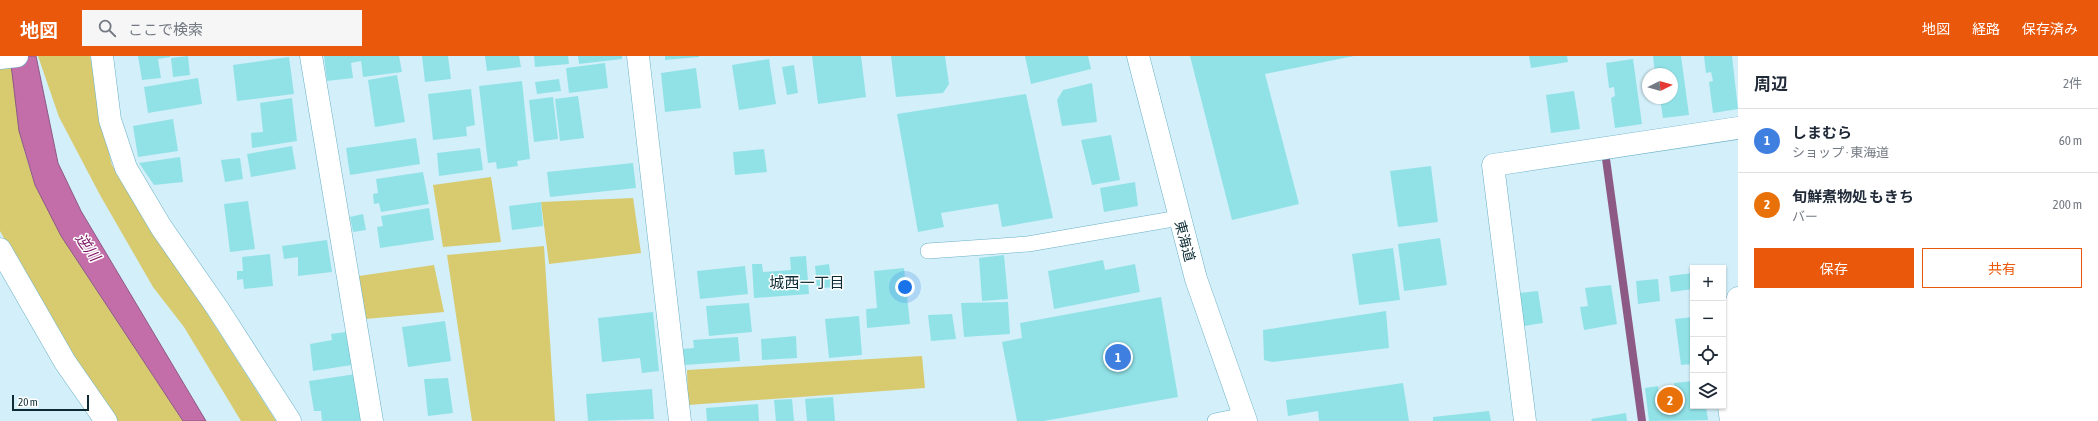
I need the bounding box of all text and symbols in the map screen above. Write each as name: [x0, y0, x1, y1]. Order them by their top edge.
search box: [82, 10, 362, 46]
icon: search: [96, 17, 118, 39]
text: 地図: [20, 19, 58, 41]
text: ここで検索: [128, 21, 203, 38]
text: 地図: [1922, 21, 1950, 37]
text: 経路: [1972, 21, 2000, 37]
text: 保存済み: [2022, 21, 2078, 37]
north arrow: [1642, 68, 1678, 104]
text: 周辺: [1754, 74, 1788, 94]
text: 2件: [2063, 76, 2082, 91]
text: しまむら: [1792, 124, 1852, 141]
text: 1: [1764, 133, 1770, 148]
text: 60 m: [2059, 133, 2082, 148]
text: ショップ · 東海道: [1792, 145, 1889, 160]
text: 旬鮮煮物処 もきち: [1792, 188, 1914, 205]
text: 2: [1764, 197, 1770, 212]
text: 200 m: [2053, 197, 2082, 212]
text: バー: [1792, 209, 1818, 224]
street label: 東海道: [1172, 219, 1198, 263]
water label: 逆川: [72, 230, 105, 266]
button: 保存: [1754, 248, 1914, 288]
button: 共有: [1922, 248, 2082, 288]
map controls: [1690, 265, 1726, 409]
button: +: [1690, 265, 1726, 301]
district label: 城西一丁目: [769, 274, 845, 291]
your location: [895, 277, 915, 297]
button: −: [1690, 301, 1726, 337]
button: locate: [1690, 337, 1726, 373]
pin: 1: [1105, 342, 1131, 372]
button: layers: [1690, 373, 1726, 409]
pin: 2: [1657, 385, 1683, 415]
scale bar: [12, 393, 89, 412]
text: 20 m: [18, 396, 38, 408]

